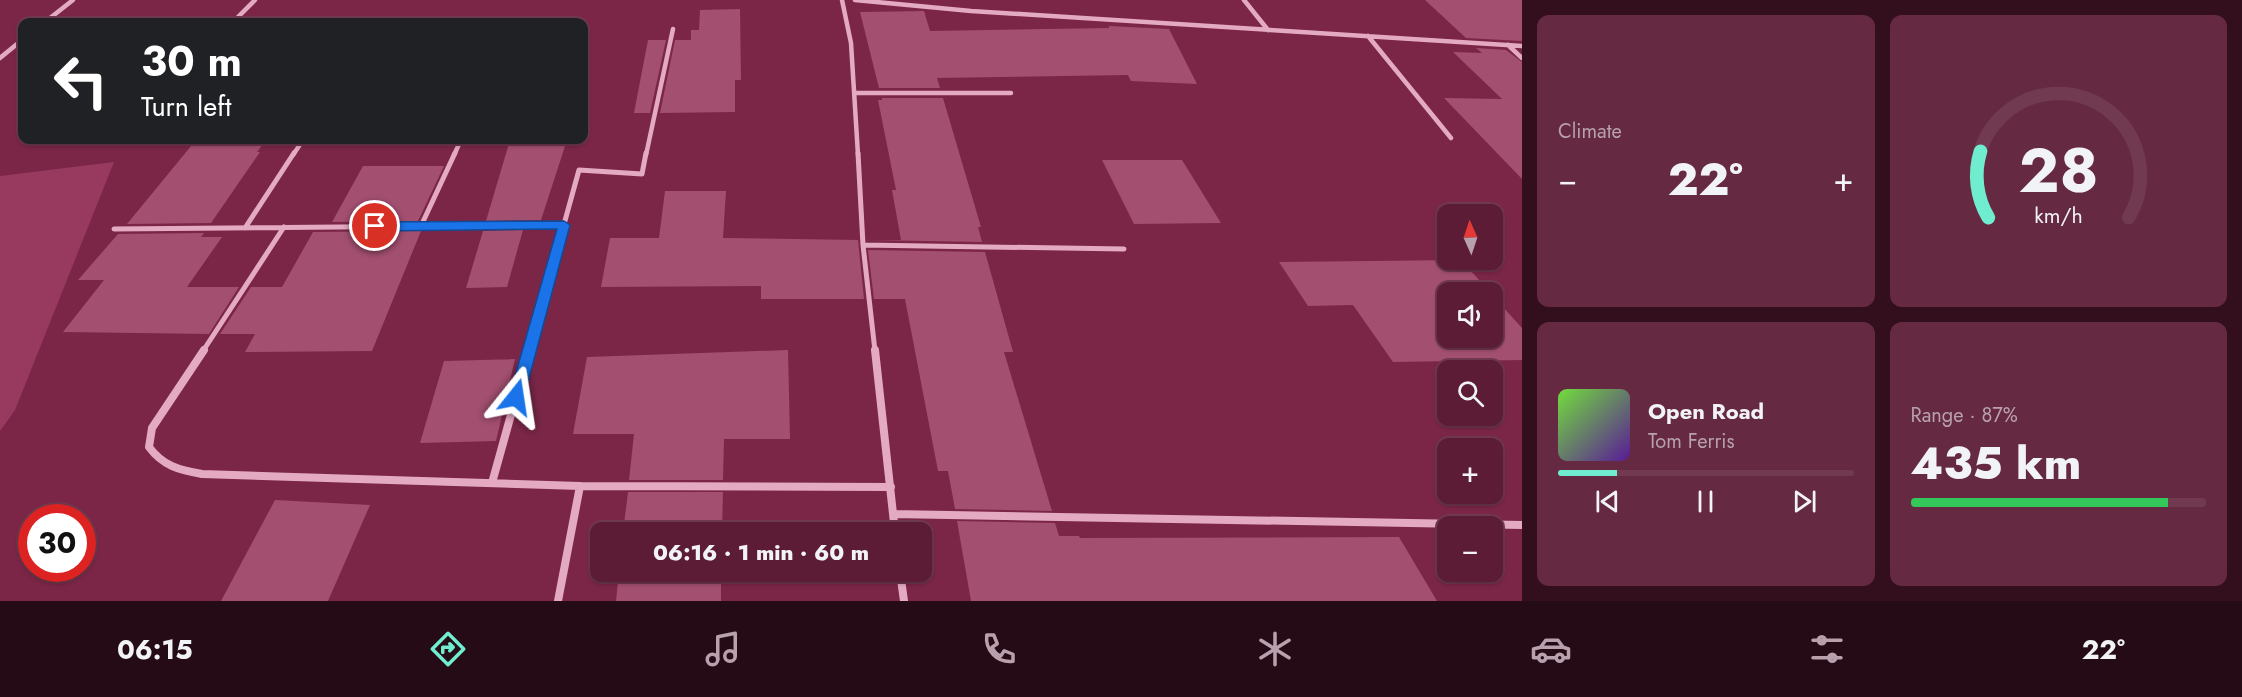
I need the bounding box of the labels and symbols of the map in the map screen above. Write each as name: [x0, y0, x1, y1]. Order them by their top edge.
pin: [349, 200, 400, 251]
north arrow: [1437, 204, 1503, 270]
position arrow: [484, 365, 548, 429]
speed limit sign: 30: [18, 504, 96, 582]

